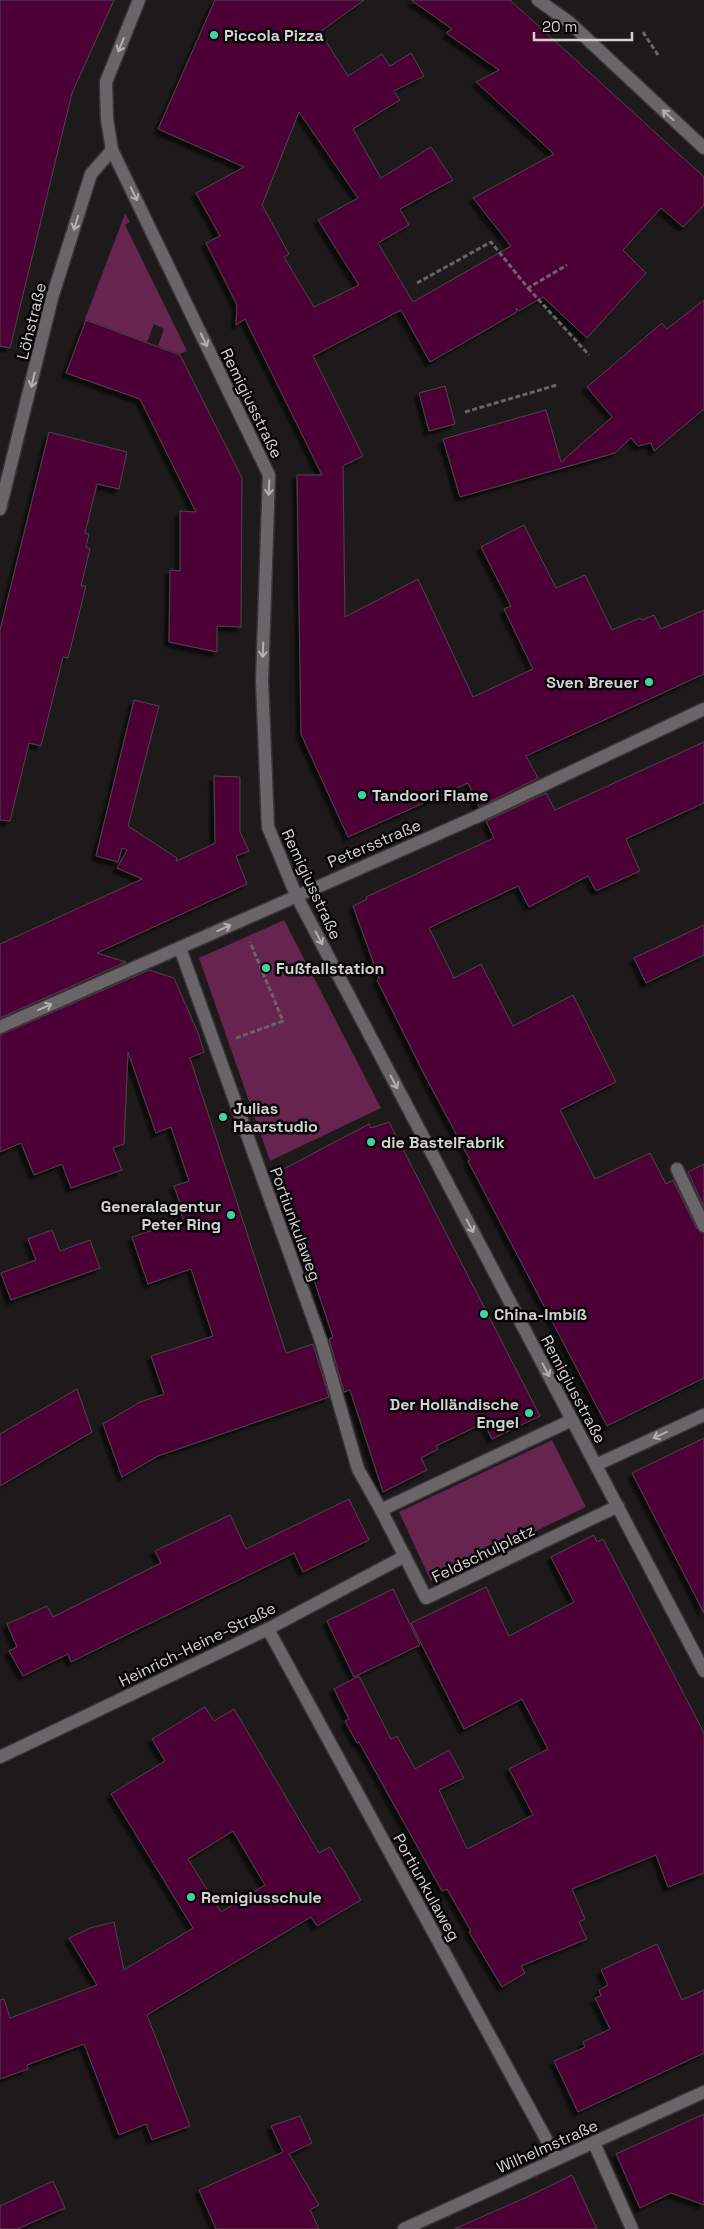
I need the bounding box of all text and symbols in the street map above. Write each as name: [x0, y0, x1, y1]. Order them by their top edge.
scale bar: [534, 10, 632, 42]
text: 20 m: [542, 17, 577, 36]
place label: Piccola Pizza: [224, 25, 324, 46]
marker: Piccola Pizza: [208, 29, 220, 41]
one-way arrow: [115, 37, 125, 52]
one-way arrow: [662, 109, 675, 121]
one-way arrow: [129, 186, 139, 201]
one-way arrow: [70, 215, 80, 231]
street label: Löhstraße: [12, 281, 51, 362]
one-way arrow: [200, 332, 209, 347]
street label: Remigiusstraße: [216, 345, 287, 462]
one-way arrow: [28, 371, 37, 387]
one-way arrow: [264, 480, 273, 496]
one-way arrow: [259, 642, 268, 658]
place label: Sven Breuer: [546, 672, 639, 693]
marker: Sven Breuer: [643, 676, 655, 688]
place label: Tandoori Flame: [372, 785, 489, 806]
marker: Tandoori Flame: [356, 789, 368, 801]
street label: Petersstraße: [324, 814, 424, 873]
street label: Remigiusstraße: [277, 826, 346, 943]
one-way arrow: [216, 923, 231, 932]
one-way arrow: [315, 930, 324, 945]
place label: Fußfallstation: [276, 958, 384, 979]
marker: Fußfallstation: [260, 962, 272, 974]
one-way arrow: [37, 1002, 52, 1012]
one-way arrow: [390, 1074, 399, 1089]
place label: Julias Haarstudio: [233, 1098, 318, 1137]
marker: Julias Haarstudio: [217, 1111, 229, 1123]
place label: die BastelFabrik: [381, 1132, 505, 1153]
marker: die BastelFabrik: [365, 1136, 377, 1148]
street label: Portiunkulaweg: [265, 1164, 326, 1284]
place label: Generalagentur Peter Ring: [101, 1196, 221, 1235]
marker: Generalagentur Peter Ring: [225, 1209, 237, 1221]
one-way arrow: [465, 1218, 475, 1233]
place label: China-Imbiß: [494, 1304, 588, 1325]
marker: China-Imbiß: [478, 1308, 490, 1320]
street label: Remigiusstraße: [536, 1331, 611, 1447]
one-way arrow: [541, 1362, 551, 1376]
place label: Der Holländische Engel: [389, 1394, 519, 1433]
marker: Der Holländische Engel: [523, 1407, 535, 1419]
one-way arrow: [653, 1431, 668, 1441]
street label: Feldschulplatz: [428, 1519, 538, 1587]
street label: Heinrich-Heine-Straße: [115, 1597, 279, 1692]
street label: Portiunkulaweg: [388, 1830, 465, 1945]
place label: Remigiusschule: [201, 1887, 322, 1908]
marker: Remigiusschule: [185, 1891, 197, 1903]
street label: Wilhelmstraße: [493, 2115, 601, 2178]

